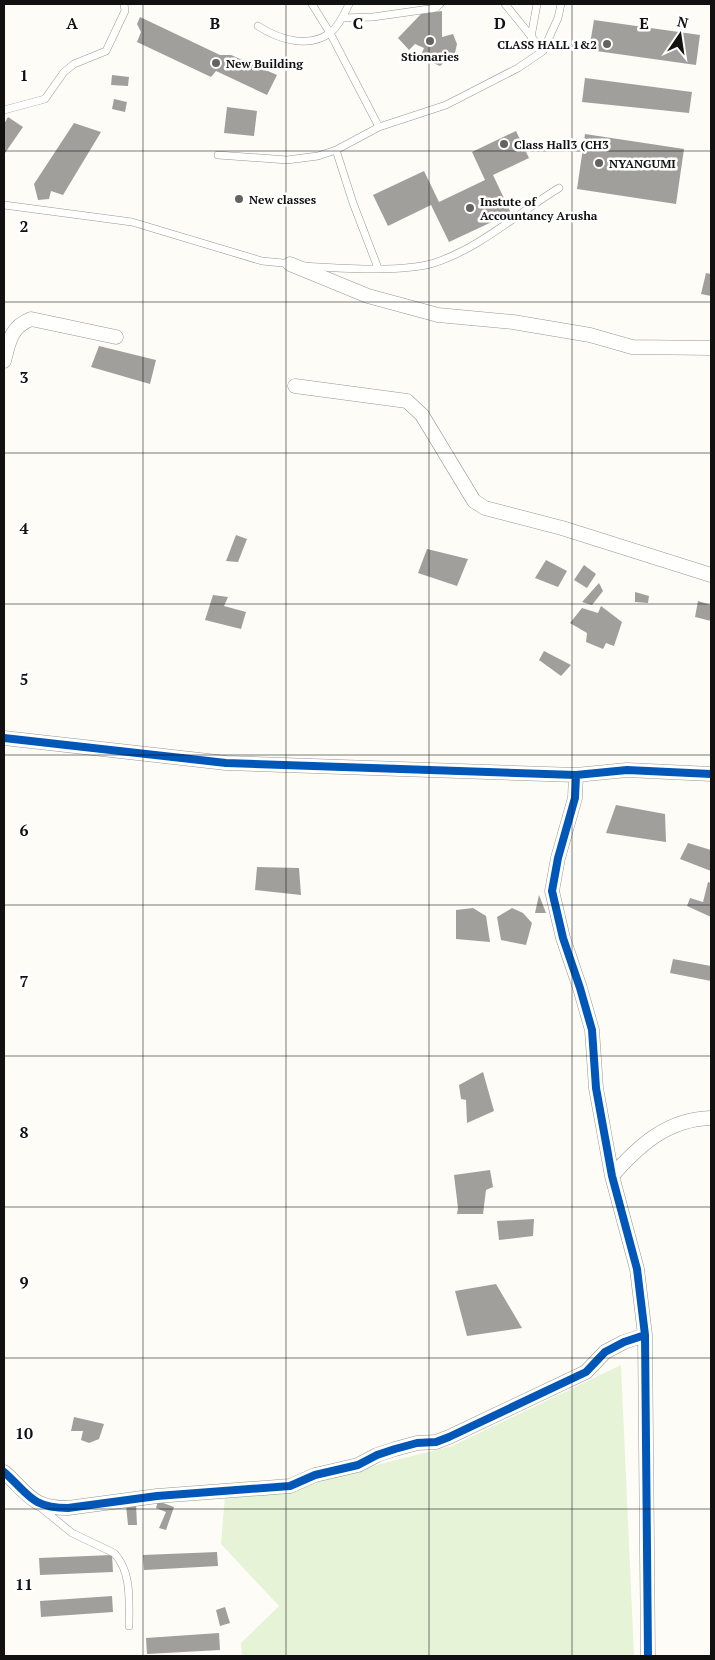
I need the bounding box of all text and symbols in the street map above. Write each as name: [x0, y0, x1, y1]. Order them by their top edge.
north arrow: [655, 10, 705, 60]
text: N: [676, 11, 691, 32]
text: A: [66, 12, 78, 34]
text: B: [210, 12, 220, 34]
text: C: [353, 12, 363, 34]
text: D: [494, 12, 506, 34]
text: E: [639, 12, 649, 34]
marker: Stionaries: [424, 35, 436, 47]
place label: CLASS HALL 1&2: [497, 37, 597, 52]
marker: CLASS HALL 1&2: [601, 38, 613, 50]
place label: Stionaries: [401, 49, 460, 64]
place label: New Building: [226, 56, 303, 71]
marker: New Building: [210, 57, 222, 69]
text: 1: [19, 64, 29, 86]
place label: Class Hall3 (CH3: [514, 137, 609, 152]
marker: Class Hall3 (CH3: [498, 138, 510, 150]
place label: NYANGUMI: [609, 156, 676, 171]
marker: NYANGUMI: [593, 157, 605, 169]
place label: New classes: [249, 192, 317, 207]
marker: New classes: [233, 193, 245, 205]
place label: Instute of Accountancy Arusha: [480, 194, 598, 223]
marker: Instute of Accountancy Arusha: [464, 202, 476, 214]
text: 2: [19, 215, 29, 237]
text: 3: [19, 366, 29, 388]
text: 4: [19, 517, 29, 539]
text: 5: [19, 668, 29, 690]
text: 6: [19, 819, 29, 841]
text: 7: [19, 970, 29, 992]
text: 8: [19, 1121, 29, 1143]
text: 9: [19, 1271, 29, 1293]
text: 10: [15, 1422, 33, 1444]
text: 11: [15, 1573, 33, 1595]

